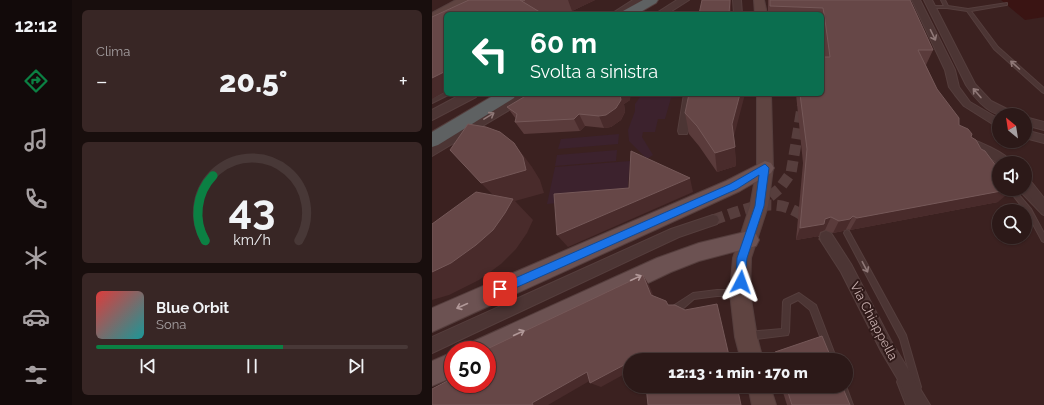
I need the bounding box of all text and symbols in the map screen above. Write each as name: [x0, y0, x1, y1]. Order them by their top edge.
text: 12:12: [15, 15, 57, 36]
text: 60 m: [530, 27, 597, 60]
icon: left: [464, 28, 516, 80]
one-way arrow: [930, 29, 937, 41]
text: Clima: [96, 44, 130, 59]
one-way arrow: [1010, 60, 1020, 70]
text: Svolta a sinistra: [530, 61, 658, 82]
text: 20.5°: [219, 64, 288, 99]
icon: directions: [22, 67, 50, 95]
text: −: [96, 68, 108, 94]
text: +: [399, 68, 408, 94]
one-way arrow: [973, 88, 982, 98]
north arrow: [992, 108, 1032, 148]
map controls: [992, 108, 1032, 244]
one-way arrow: [483, 112, 495, 120]
icon: music: [22, 126, 50, 154]
button: sound: [992, 156, 1032, 196]
text: 43: [229, 184, 275, 233]
icon: phone: [22, 185, 50, 213]
button: search: [992, 204, 1032, 244]
text: km/h: [233, 231, 271, 247]
icon: climate: [22, 244, 50, 272]
position arrow: [720, 261, 762, 303]
one-way arrow: [862, 261, 869, 273]
pin: [483, 272, 517, 306]
one-way arrow: [630, 274, 642, 281]
icon: arrive: [489, 278, 511, 300]
street label: Via Chiappella: [847, 279, 901, 363]
text: Blue Orbit: [156, 299, 229, 317]
icon: car: [22, 303, 50, 331]
one-way arrow: [457, 303, 469, 310]
text: Sona: [156, 317, 186, 332]
one-way arrow: [512, 329, 524, 336]
speed limit sign: 50: [444, 341, 496, 393]
icon: previous: [137, 355, 159, 377]
icon: pause: [241, 355, 263, 377]
icon: next: [345, 355, 367, 377]
icon: filters: [22, 361, 50, 389]
text: 12:13 · 1 min · 170 m: [668, 364, 808, 382]

